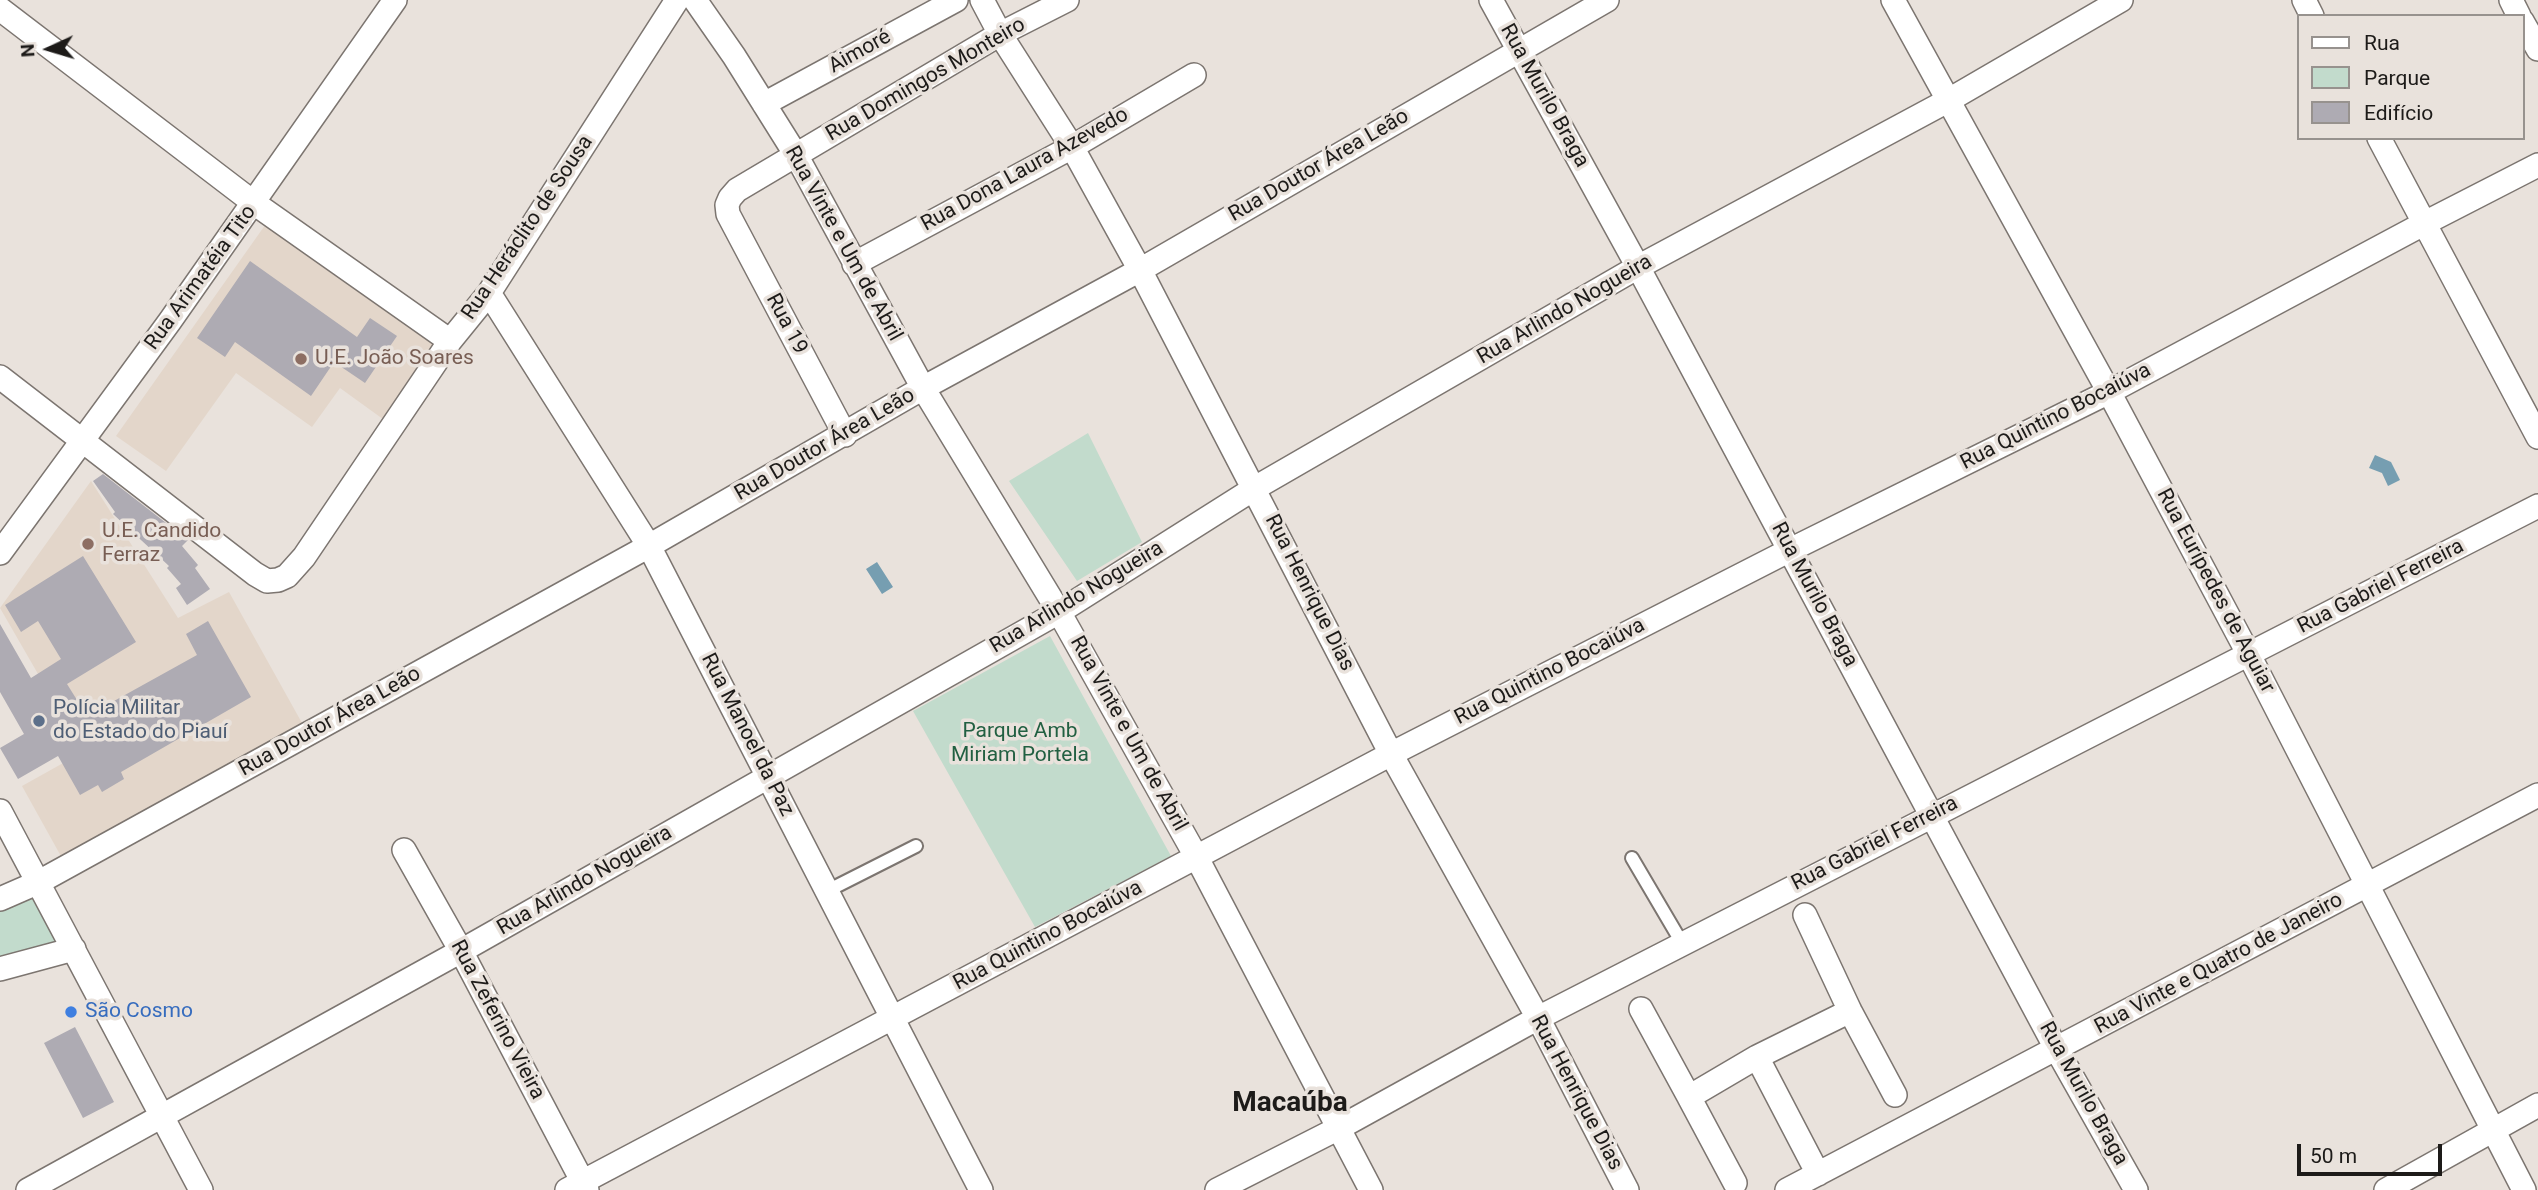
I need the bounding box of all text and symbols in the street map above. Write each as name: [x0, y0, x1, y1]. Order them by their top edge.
street label: Rua Domingos Monteiro: [822, 13, 1030, 147]
north arrow: [14, 14, 84, 84]
legend: [2296, 14, 2524, 140]
street label: Rua Murilo Braga: [1494, 20, 1594, 172]
street label: Aimoré: [824, 25, 896, 79]
text: Rua: [2364, 31, 2400, 55]
text: N: [16, 43, 39, 58]
text: Parque: [2364, 66, 2430, 90]
text: Edifício: [2364, 101, 2433, 125]
street label: Rua Dona Laura Azevedo: [917, 103, 1133, 237]
street label: Rua Doutor Área Leão: [1225, 104, 1413, 228]
street label: Rua Heráclito de Sousa: [457, 131, 599, 325]
street label: Rua Vinte e Um de Abril: [779, 142, 907, 346]
street label: Rua Arimatéia Tito: [140, 201, 262, 355]
street label: Rua Arlindo Nogueira: [1473, 250, 1657, 370]
street label: Rua 19: [760, 289, 812, 359]
place label: U.E. João Soares: [315, 346, 474, 372]
marker: U.E. João Soares: [293, 351, 309, 367]
street label: Rua Quintino Bocaiúva: [1957, 358, 2155, 476]
street label: Rua Doutor Área Leão: [731, 383, 919, 507]
street label: Rua Eurípedes de Aguiar: [2150, 485, 2280, 697]
street label: Rua Henrique Dias: [1259, 511, 1359, 675]
street label: Rua Murilo Braga: [1765, 518, 1863, 672]
place label: U.E. Candido Ferraz: [102, 519, 221, 569]
street label: Rua Gabriel Ferreira: [2294, 534, 2468, 640]
marker: U.E. Candido Ferraz: [80, 536, 96, 552]
street label: Rua Arlindo Nogueira: [986, 536, 1168, 660]
street label: Rua Quintino Bocaiúva: [1451, 613, 1649, 731]
street label: Rua Vinte e Um de Abril: [1064, 632, 1192, 836]
street label: Rua Manoel da Paz: [695, 649, 799, 821]
street label: Rua Doutor Área Leão: [235, 662, 425, 782]
place label: Polícia Militar do Estado do Piauí: [53, 696, 228, 746]
marker: Polícia Militar do Estado do Piauí: [31, 713, 47, 729]
park label: Parque Amb Miriam Portela: [951, 719, 1089, 769]
street label: Rua Gabriel Ferreira: [1788, 791, 1962, 897]
street label: Rua Arlindo Nogueira: [493, 821, 677, 941]
street label: Rua Quintino Bocaiúva: [949, 876, 1147, 996]
street label: Rua Vinte e Quatro de Janeiro: [2091, 888, 2347, 1040]
street label: Rua Zeferino Vieira: [444, 936, 550, 1104]
place label: São Cosmo: [85, 999, 193, 1025]
marker: São Cosmo: [63, 1004, 79, 1020]
street label: Rua Henrique Dias: [1524, 1011, 1628, 1175]
street label: Rua Murilo Braga: [2033, 1018, 2133, 1170]
district label: Macaúba: [1232, 1087, 1348, 1121]
scale bar: [2300, 1130, 2445, 1174]
text: 50 m: [2310, 1144, 2357, 1168]

